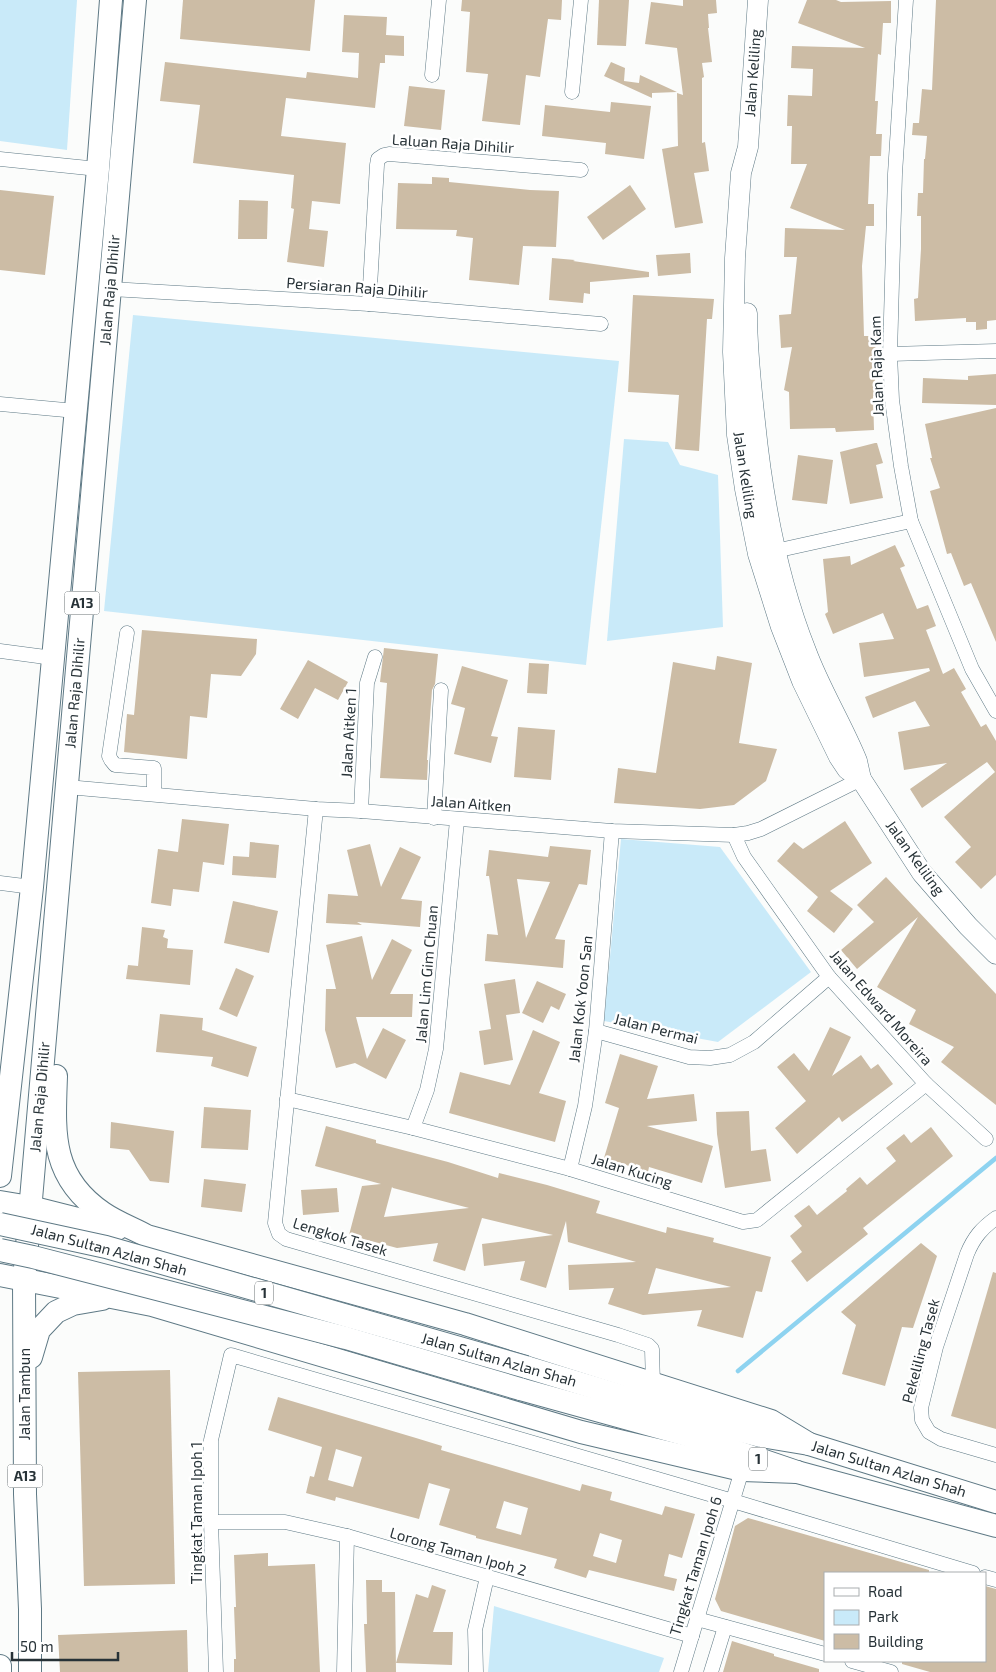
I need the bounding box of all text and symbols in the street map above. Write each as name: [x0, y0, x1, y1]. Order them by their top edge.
street label: Jalan Keliling: [740, 28, 764, 118]
street label: Laluan Raja Dihilir: [391, 130, 515, 157]
street label: Jalan Raja Dihilir: [95, 234, 124, 346]
street label: Persiaran Raja Dihilir: [286, 273, 428, 302]
street label: Jalan Raja Kam: [865, 315, 888, 417]
street label: Jalan Keliling: [730, 430, 762, 520]
road number: A13: [64, 592, 100, 614]
street label: Jalan Raja Dihilir: [60, 637, 89, 749]
street label: Jalan Aitken 1: [337, 688, 359, 778]
street label: Jalan Aitken: [430, 791, 512, 815]
street label: Jalan Keliling: [883, 816, 949, 899]
street label: Jalan Lim Gim Chuan: [411, 904, 441, 1044]
street label: Jalan Kok Yoon San: [564, 934, 596, 1063]
street label: Jalan Edward Moreira: [827, 946, 937, 1069]
street label: Jalan Permai: [612, 1009, 700, 1047]
street label: Jalan Raja Dihilir: [25, 1041, 54, 1153]
street label: Jalan Kucing: [590, 1149, 675, 1191]
street label: Lengkok Tasek: [291, 1213, 390, 1259]
street label: Jalan Sultan Azlan Shah: [29, 1220, 189, 1279]
road number: 1: [255, 1282, 273, 1305]
street label: Pekeliling Tasek: [897, 1296, 943, 1405]
street label: Jalan Sultan Azlan Shah: [419, 1328, 579, 1390]
street label: Jalan Tambun: [15, 1348, 33, 1440]
street label: Jalan Sultan Azlan Shah: [810, 1436, 969, 1500]
street label: Tingkat Taman Ipoh 1: [187, 1442, 205, 1584]
road number: 1: [749, 1448, 767, 1470]
road number: A13: [8, 1464, 42, 1488]
street label: Tingkat Taman Ipoh 6: [665, 1494, 725, 1638]
street label: Lorong Taman Ipoh 2: [388, 1523, 529, 1579]
legend: [824, 1572, 986, 1662]
text: Road: [868, 1582, 903, 1600]
text: Park: [868, 1607, 899, 1625]
scale bar: [12, 1630, 119, 1662]
text: Building: [868, 1632, 924, 1650]
text: 50 m: [20, 1637, 54, 1655]

